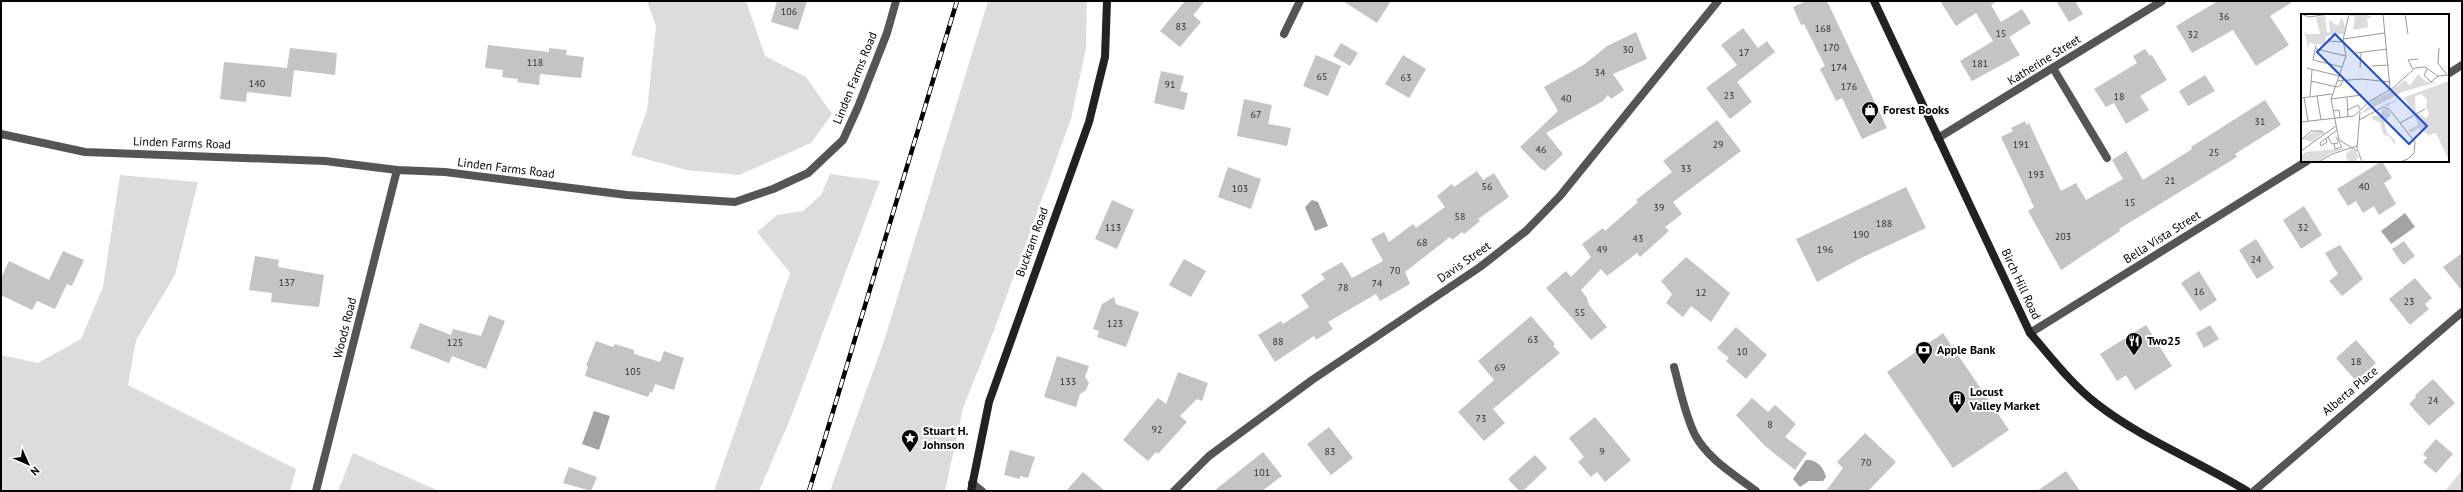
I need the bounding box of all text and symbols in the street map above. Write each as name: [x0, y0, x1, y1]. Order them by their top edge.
house number: 106: [781, 5, 797, 18]
house number: 36: [2219, 10, 2229, 23]
inset map: [2301, 14, 2449, 162]
house number: 83: [1176, 20, 1186, 33]
house number: 168: [1815, 22, 1831, 35]
house number: 15: [1996, 27, 2006, 40]
house number: 32: [2188, 28, 2198, 41]
street label: Linden Farms Road: [829, 30, 880, 126]
street label: Katherine Street: [2004, 31, 2083, 88]
house number: 170: [1823, 41, 1840, 54]
house number: 30: [1623, 43, 1634, 56]
house number: 17: [1739, 46, 1749, 59]
house number: 118: [527, 56, 543, 69]
house number: 181: [1972, 57, 1988, 70]
house number: 174: [1831, 61, 1848, 74]
house number: 34: [1595, 66, 1606, 79]
house number: 65: [1317, 70, 1327, 83]
house number: 63: [1401, 71, 1411, 84]
house number: 140: [249, 77, 266, 90]
house number: 91: [1165, 78, 1175, 91]
house number: 176: [1841, 80, 1857, 93]
house number: 23: [1724, 89, 1734, 102]
house number: 18: [2114, 90, 2124, 103]
house number: 40: [1561, 92, 1572, 105]
shop icon: Forest Books: [1860, 100, 1880, 125]
place label: Forest Books: [1883, 102, 1949, 117]
house number: 67: [1251, 108, 1261, 121]
house number: 31: [2255, 115, 2265, 128]
street label: Linden Farms Road: [133, 133, 231, 152]
house number: 29: [1713, 138, 1723, 151]
house number: 191: [2013, 138, 2029, 151]
house number: 46: [1536, 143, 1546, 156]
house number: 25: [2209, 146, 2219, 159]
street label: Linden Farms Road: [457, 154, 556, 181]
house number: 33: [1681, 162, 1691, 175]
house number: 193: [2028, 168, 2044, 181]
house number: 21: [2165, 174, 2175, 187]
house number: 56: [1482, 180, 1492, 193]
house number: 40: [2359, 180, 2370, 193]
house number: 103: [1232, 182, 1248, 195]
house number: 15: [2125, 196, 2135, 209]
house number: 39: [1654, 201, 1664, 214]
street label: Buckram Road: [1012, 205, 1051, 279]
street label: Bella Vista Street: [2120, 207, 2203, 266]
house number: 58: [1455, 210, 1465, 223]
house number: 188: [1876, 217, 1892, 230]
house number: 113: [1105, 221, 1121, 234]
house number: 32: [2298, 221, 2308, 234]
house number: 190: [1853, 228, 1870, 241]
house number: 203: [2055, 230, 2071, 243]
house number: 43: [1633, 232, 1643, 245]
house number: 68: [1417, 236, 1427, 249]
street label: Davis Street: [1434, 238, 1493, 285]
house number: 49: [1597, 243, 1607, 256]
house number: 196: [1817, 243, 1833, 256]
street label: Birch Hill Road: [1999, 246, 2044, 322]
house number: 24: [2251, 253, 2262, 266]
house number: 70: [1390, 264, 1401, 277]
house number: 137: [279, 276, 295, 289]
house number: 74: [1372, 277, 1383, 290]
house number: 78: [1338, 281, 1348, 294]
house number: 16: [2194, 285, 2204, 298]
house number: 12: [1696, 286, 1706, 299]
house number: 23: [2404, 295, 2414, 308]
street label: Woods Road: [330, 296, 359, 360]
house number: 55: [1575, 306, 1585, 319]
house number: 123: [1107, 317, 1123, 330]
restaurant icon: Two25: [2124, 331, 2144, 356]
house number: 63: [1528, 333, 1538, 346]
place label: Two25: [2147, 333, 2181, 348]
house number: 88: [1273, 335, 1283, 348]
house number: 125: [447, 336, 463, 349]
bank icon: Apple Bank: [1914, 340, 1934, 365]
place label: Apple Bank: [1937, 342, 1995, 357]
house number: 10: [1737, 345, 1748, 358]
house number: 18: [2351, 355, 2361, 368]
house number: 69: [1495, 361, 1505, 374]
street label: Alberta Place: [2319, 363, 2381, 418]
house number: 105: [625, 365, 641, 378]
house number: 133: [1060, 375, 1076, 388]
place label: Locust Valley Market: [1969, 384, 2040, 413]
building icon: Locust Valley Market: [1947, 389, 1967, 414]
house number: 24: [2428, 394, 2439, 407]
house number: 73: [1476, 412, 1486, 425]
house number: 8: [1767, 418, 1773, 431]
place label: Stuart H. Johnson: [922, 423, 969, 452]
house number: 92: [1152, 423, 1162, 436]
place icon: Stuart H. Johnson: [900, 428, 920, 453]
north arrow: [8, 444, 48, 484]
house number: 83: [1325, 445, 1335, 458]
house number: 9: [1599, 445, 1605, 458]
house number: 70: [1861, 456, 1872, 469]
text: N: [28, 464, 43, 479]
house number: 101: [1254, 466, 1270, 479]

